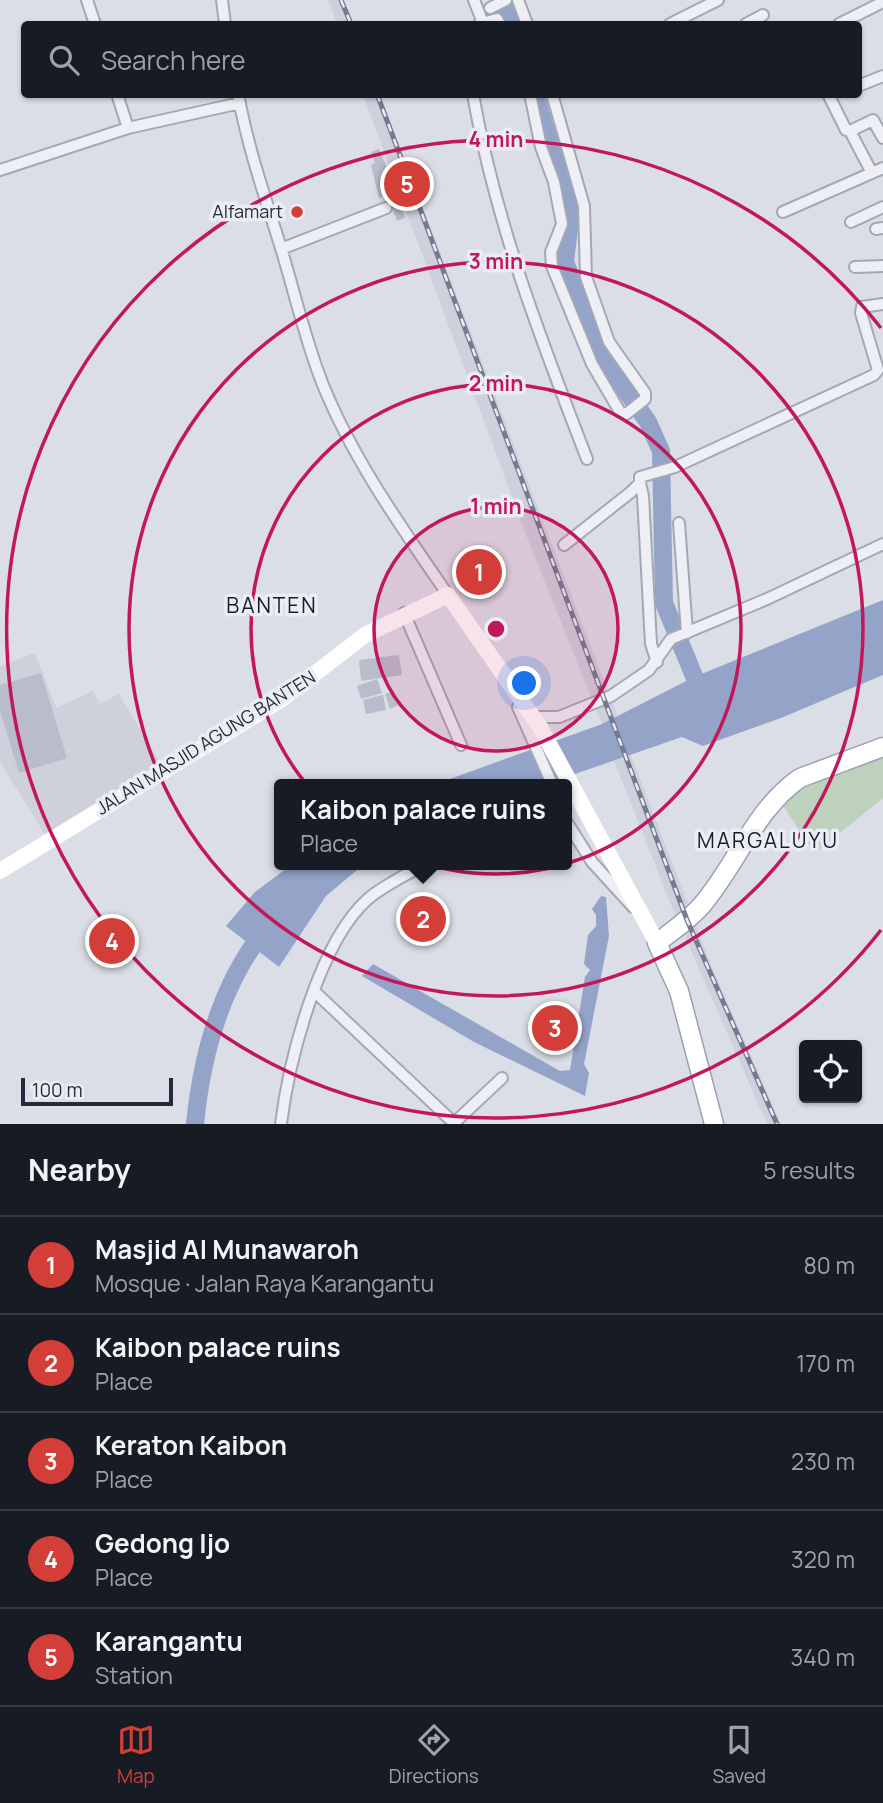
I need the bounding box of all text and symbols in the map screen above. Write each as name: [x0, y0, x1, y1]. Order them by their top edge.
search box: [21, 21, 862, 98]
icon: search: [45, 41, 83, 79]
text: Search here: [101, 42, 246, 78]
text: 4 min: [469, 125, 523, 153]
pin: 5: [384, 158, 430, 210]
place label: Alfamart: [212, 199, 283, 223]
marker: Alfamart: [289, 204, 305, 220]
text: 3 min: [469, 247, 523, 275]
text: 2 min: [469, 369, 523, 397]
text: 1 min: [470, 492, 522, 520]
pin: 1: [456, 546, 502, 598]
district label: BANTEN: [226, 591, 318, 619]
centre of rings: [484, 617, 508, 641]
street label: JALAN MASJID AGUNG BANTEN: [91, 665, 320, 820]
your location: [507, 666, 541, 700]
popup: [274, 779, 572, 870]
text: Kaibon palace ruins: [300, 791, 546, 827]
district label: MARGALUYU: [697, 826, 839, 854]
text: Place: [300, 827, 358, 859]
pin: 2: [400, 893, 446, 945]
pin: 4: [89, 915, 135, 967]
pin: 3: [532, 1002, 578, 1054]
map controls: [799, 1040, 862, 1103]
button: locate: [799, 1040, 862, 1103]
scale bar: [21, 1075, 173, 1107]
text: 100 m: [32, 1077, 83, 1103]
text: Nearby: [28, 1149, 131, 1190]
text: 5 results: [763, 1154, 855, 1186]
text: Masjid Al Munawaroh: [95, 1231, 359, 1267]
text: 1: [46, 1249, 56, 1281]
text: 80 m: [804, 1249, 855, 1281]
text: Mosque · Jalan Raya Karangantu: [95, 1267, 434, 1299]
text: Kaibon palace ruins: [95, 1329, 341, 1365]
text: 2: [44, 1347, 58, 1379]
text: 170 m: [796, 1347, 855, 1379]
text: Place: [95, 1365, 153, 1397]
text: Keraton Kaibon: [95, 1427, 287, 1463]
text: 3: [44, 1445, 58, 1477]
text: 230 m: [791, 1445, 855, 1477]
text: Place: [95, 1463, 153, 1495]
text: Gedong Ijo: [95, 1525, 230, 1561]
text: 4: [44, 1543, 58, 1575]
text: 320 m: [791, 1543, 855, 1575]
text: Place: [95, 1561, 153, 1593]
text: Karangantu: [95, 1623, 243, 1659]
text: 5: [44, 1641, 58, 1673]
text: 340 m: [791, 1641, 855, 1673]
text: Station: [95, 1659, 173, 1691]
tab: Map: [117, 1721, 155, 1789]
tab: Directions: [389, 1721, 479, 1789]
tab: Saved: [713, 1721, 766, 1789]

